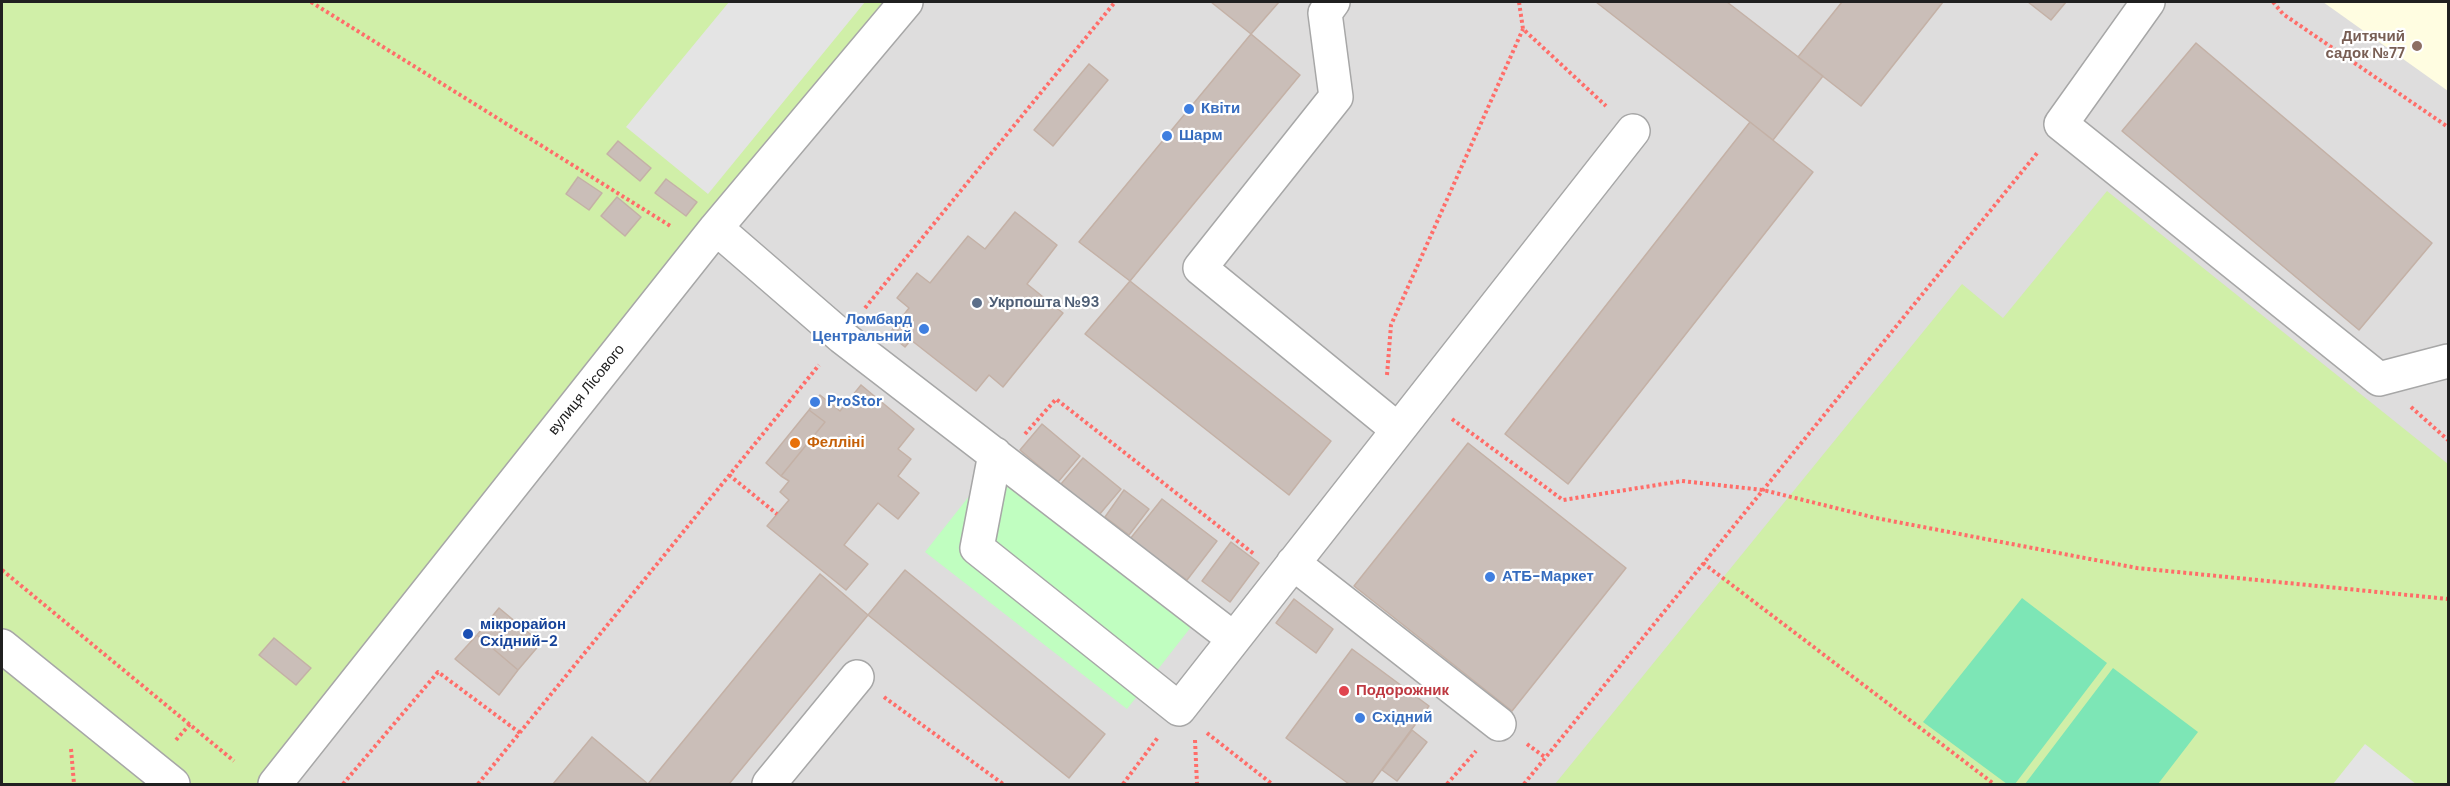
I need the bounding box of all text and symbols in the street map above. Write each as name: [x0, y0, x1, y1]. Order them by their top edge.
place label: Дитячий садок №77: [2326, 28, 2405, 63]
marker: Дитячий садок №77: [2410, 39, 2424, 53]
place label: Квіти: [1201, 100, 1240, 118]
marker: Квіти: [1182, 102, 1196, 116]
place label: Шарм: [1179, 127, 1222, 145]
marker: Шарм: [1160, 129, 1174, 143]
place label: Укрпошта №93: [989, 294, 1100, 312]
marker: Укрпошта №93: [970, 296, 984, 310]
place label: Ломбард Центральний: [812, 311, 912, 346]
marker: Ломбард Центральний: [917, 322, 931, 336]
street label: вулиця Лісового: [545, 341, 629, 439]
place label: ProStor: [827, 393, 882, 411]
marker: ProStor: [808, 395, 822, 409]
place label: Фелліні: [807, 434, 865, 452]
marker: Фелліні: [788, 436, 802, 450]
place label: АТБ-Маркет: [1502, 568, 1594, 586]
marker: АТБ-Маркет: [1483, 570, 1497, 584]
place label: мікрорайон Східний-2: [480, 616, 566, 651]
marker: мікрорайон Східний-2: [461, 627, 475, 641]
place label: Подорожник: [1356, 682, 1449, 700]
marker: Подорожник: [1337, 684, 1351, 698]
place label: Східний: [1372, 709, 1432, 727]
marker: Східний: [1353, 711, 1367, 725]

